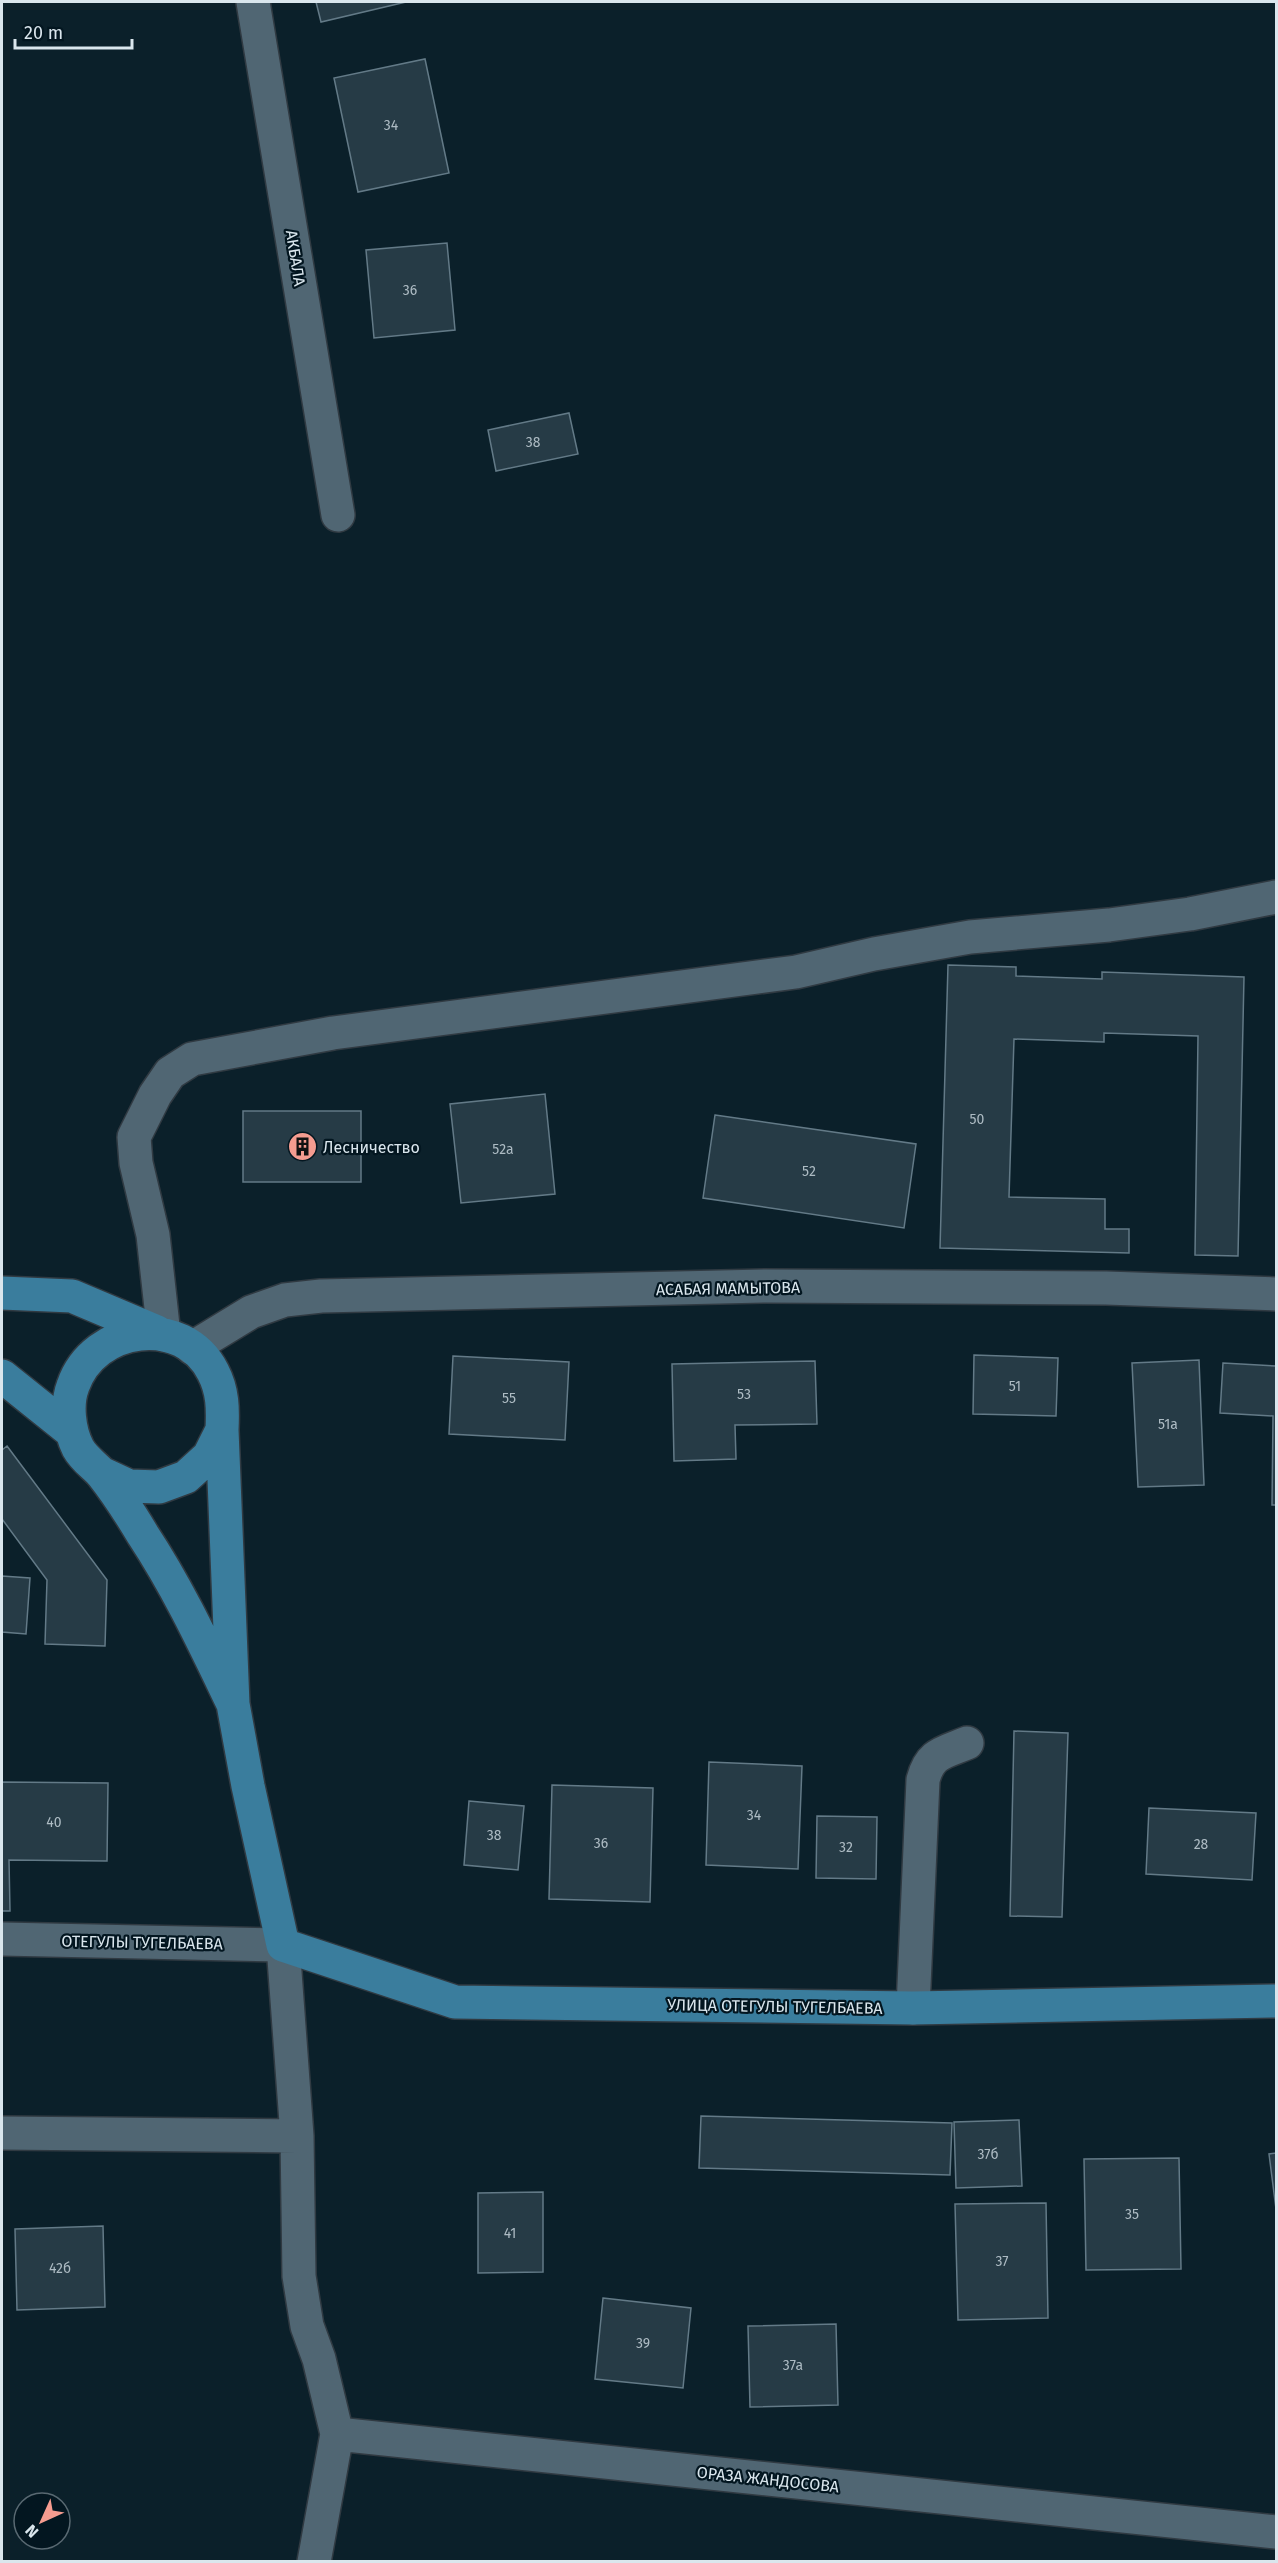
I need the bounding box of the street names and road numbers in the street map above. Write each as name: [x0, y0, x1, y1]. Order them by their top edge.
street label: АКБАЛА: [282, 229, 309, 288]
street label: АСАБАЯ МАМЫТОВА: [656, 1278, 801, 1299]
street label: ОТЕГУЛЫ ТУГЕЛБАЕВА: [61, 1932, 224, 1953]
street label: УЛИЦА ОТЕГУЛЫ ТУГЕЛБАЕВА: [667, 1995, 884, 2018]
street label: ОРАЗА ЖАНДОСОВА: [696, 2463, 841, 2496]

